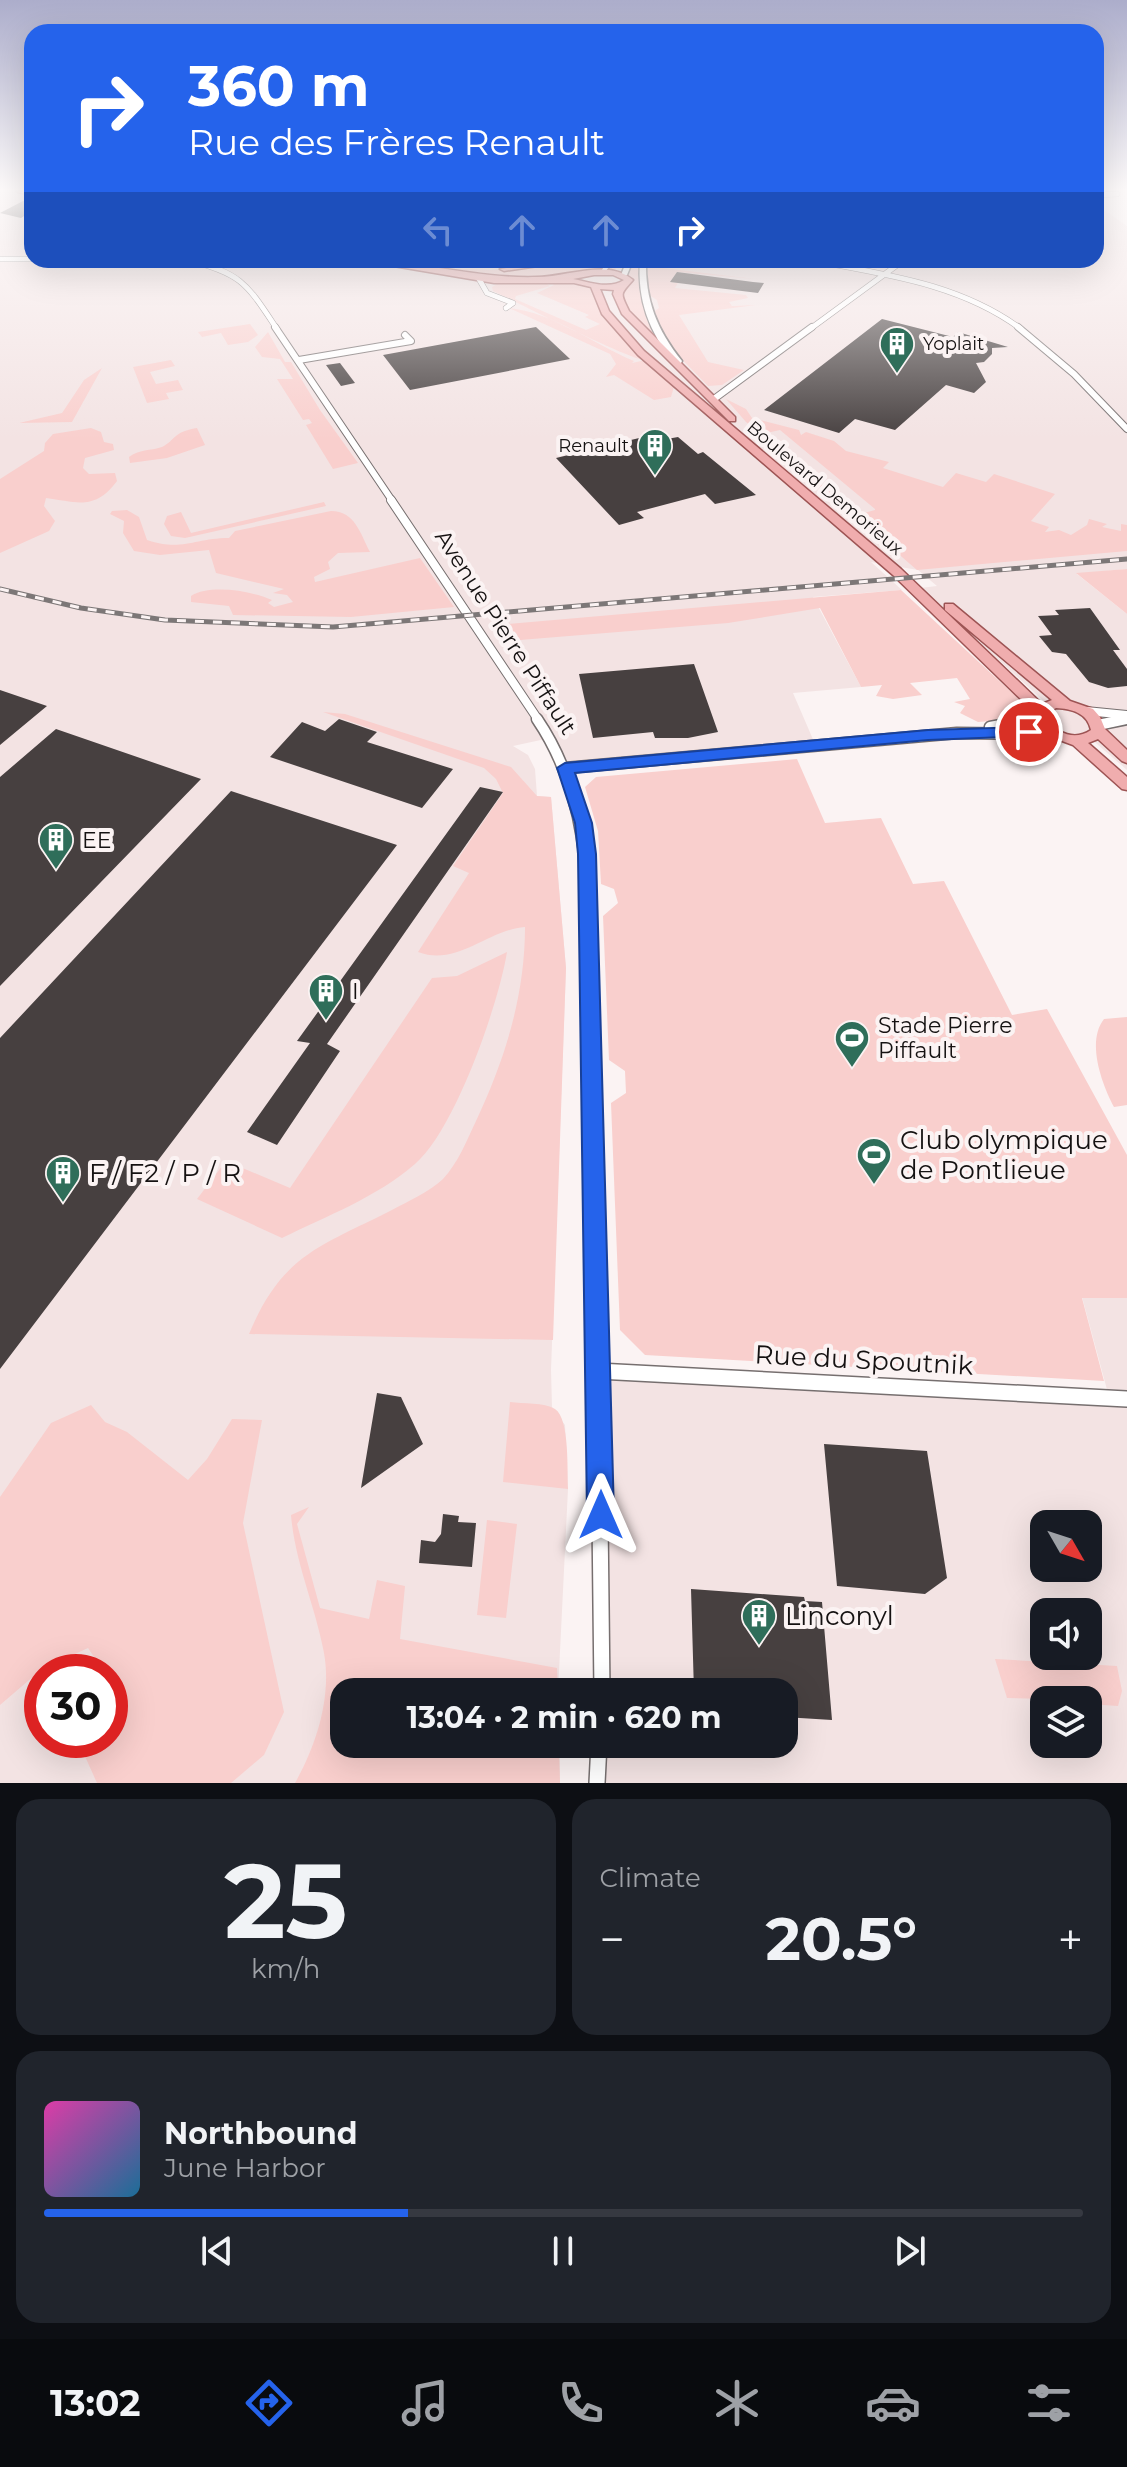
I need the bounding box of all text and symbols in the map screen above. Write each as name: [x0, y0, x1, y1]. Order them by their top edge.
text: 360 m: [188, 52, 369, 120]
icon: right: [56, 56, 160, 160]
text: Rue des Frères Renault: [188, 120, 605, 164]
icon: left: [416, 208, 460, 252]
icon: ahead: [500, 208, 544, 252]
icon: ahead: [584, 208, 628, 252]
icon: right: [668, 208, 712, 252]
building icon: Yoplait: [878, 325, 916, 375]
place label: Yoplait: [923, 333, 984, 355]
street label: Boulevard Demorieux: [742, 416, 908, 560]
building icon: Renault: [636, 427, 674, 477]
place label: Renault: [558, 435, 629, 457]
street label: Avenue Pierre Piffault: [429, 525, 582, 740]
pin: [995, 698, 1063, 766]
icon: arrive: [1007, 710, 1051, 754]
building icon: EE: [37, 821, 75, 871]
place label: EE: [82, 827, 111, 854]
building icon: I: [307, 972, 345, 1022]
place label: I: [352, 978, 359, 1005]
place label: Stade Pierre Piffault: [878, 1012, 1012, 1064]
sports icon: Stade Pierre Piffault: [833, 1019, 871, 1069]
place label: Club olympique de Pontlieue: [900, 1124, 1108, 1186]
sports icon: Club olympique de Pontlieue: [855, 1136, 893, 1186]
building icon: F / F2 / P / R: [44, 1154, 82, 1204]
place label: F / F2 / P / R: [89, 1157, 241, 1189]
street label: Rue du Spoutnik: [754, 1338, 975, 1382]
position arrow: [559, 1473, 643, 1557]
north arrow: [1030, 1510, 1102, 1582]
map controls: [1030, 1510, 1102, 1758]
building icon: Linconyl: [740, 1597, 778, 1647]
button: sound: [1030, 1598, 1102, 1670]
place label: Linconyl: [785, 1600, 894, 1632]
speed limit sign: 30: [24, 1654, 128, 1758]
button: layers: [1030, 1686, 1102, 1758]
text: 13:04 · 2 min · 620 m: [406, 1699, 722, 1736]
text: 25: [224, 1837, 347, 1964]
text: Climate: [600, 1862, 701, 1894]
text: 20.5°: [766, 1902, 917, 1975]
text: −: [600, 1912, 625, 1966]
text: +: [1058, 1912, 1083, 1966]
text: km/h: [251, 1953, 320, 1985]
text: Northbound: [164, 2115, 358, 2152]
text: June Harbor: [164, 2152, 326, 2184]
icon: previous: [195, 2229, 239, 2273]
icon: pause: [541, 2229, 585, 2273]
icon: next: [888, 2229, 932, 2273]
icon: directions: [241, 2375, 297, 2431]
icon: music: [397, 2375, 453, 2431]
icon: phone: [553, 2375, 609, 2431]
icon: climate: [709, 2375, 765, 2431]
icon: car: [865, 2375, 921, 2431]
icon: filters: [1021, 2375, 1077, 2431]
text: 13:02: [50, 2381, 140, 2425]

